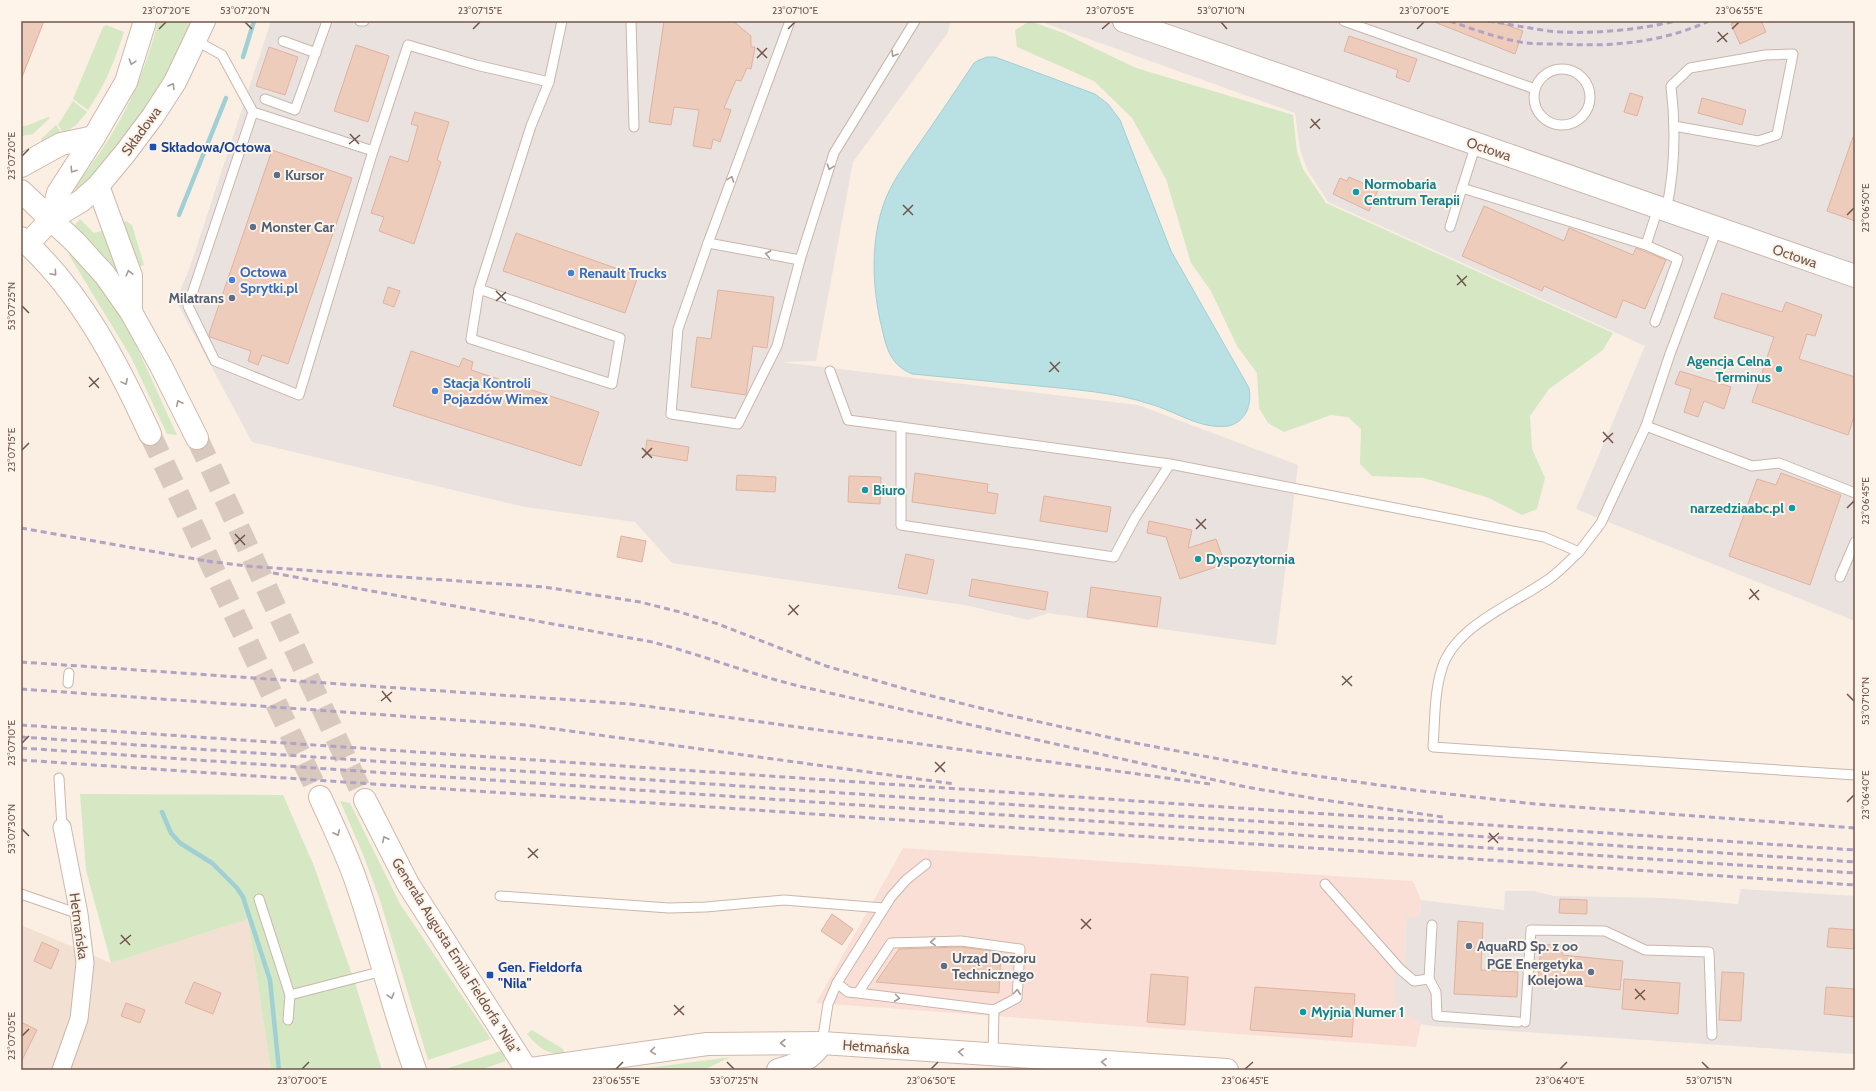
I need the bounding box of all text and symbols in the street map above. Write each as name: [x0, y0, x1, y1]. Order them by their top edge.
text: 23°07'20"E: [142, 4, 191, 17]
text: 53°07'20"N: [220, 4, 270, 17]
text: 23°07'15"E: [458, 4, 503, 17]
text: 23°07'10"E: [772, 4, 819, 17]
text: 23°07'05"E: [1086, 4, 1135, 17]
text: 53°07'10"N: [1197, 4, 1245, 17]
text: 23°07'00"E: [1399, 4, 1449, 17]
text: 23°06'55"E: [1715, 4, 1763, 17]
one-way arrow: [892, 50, 899, 57]
one-way arrow: [129, 58, 137, 65]
one-way arrow: [168, 83, 175, 90]
street label: Składowa: [117, 103, 165, 159]
text: 23°07'20"E: [5, 131, 18, 180]
street label: Octowa: [1464, 133, 1514, 165]
place label: Składowa/Octowa: [161, 138, 271, 156]
marker: Składowa/Octowa: [148, 142, 158, 152]
one-way arrow: [826, 163, 834, 170]
one-way arrow: [70, 166, 78, 173]
place label: Kursor: [285, 166, 325, 184]
marker: Kursor: [272, 170, 282, 180]
one-way arrow: [727, 175, 735, 182]
place label: Normobaria Centrum Terapii: [1364, 175, 1460, 209]
text: 23°06'50"E: [1859, 183, 1872, 233]
marker: Normobaria Centrum Terapii: [1351, 187, 1361, 197]
place label: Monster Car: [261, 218, 334, 236]
marker: Monster Car: [248, 222, 258, 232]
street label: Octowa: [1770, 240, 1820, 272]
one-way arrow: [765, 250, 772, 259]
place label: Octowa Sprytki.pl: [240, 263, 298, 297]
place label: Renault Trucks: [579, 264, 667, 282]
marker: Renault Trucks: [566, 268, 576, 278]
one-way arrow: [49, 269, 56, 276]
one-way arrow: [125, 270, 134, 277]
marker: Octowa Sprytki.pl: [227, 275, 237, 285]
text: 53°07'25"N: [5, 282, 18, 330]
place label: Milatrans: [169, 289, 224, 307]
marker: Milatrans: [227, 293, 237, 303]
place label: Agencja Celna Terminus: [1687, 352, 1771, 386]
marker: Agencja Celna Terminus: [1774, 364, 1784, 374]
place label: Stacja Kontroli Pojazdów Wimex: [443, 374, 548, 408]
one-way arrow: [120, 378, 127, 385]
marker: Stacja Kontroli Pojazdów Wimex: [430, 386, 440, 396]
one-way arrow: [177, 399, 184, 407]
text: 23°07'15"E: [5, 427, 18, 472]
text: 23°06'45"E: [1859, 477, 1872, 525]
place label: Biuro: [873, 481, 905, 499]
marker: Biuro: [860, 485, 870, 495]
place label: narzedziaabc.pl: [1690, 499, 1784, 517]
marker: narzedziaabc.pl: [1787, 503, 1797, 513]
place label: Dyspozytornia: [1206, 550, 1295, 568]
marker: Dyspozytornia: [1193, 554, 1203, 564]
text: 53°07'10"N: [1859, 677, 1872, 725]
text: 23°07'10"E: [5, 719, 18, 766]
text: 23°06'40"E: [1859, 770, 1872, 820]
text: 53°07'30"N: [5, 804, 18, 854]
one-way arrow: [332, 828, 340, 836]
one-way arrow: [382, 836, 390, 843]
street label: Generała Augusta Emila Fieldorfa "Nila": [388, 854, 524, 1058]
street label: Hetmańska: [65, 892, 93, 961]
one-way arrow: [930, 937, 936, 946]
place label: AquaRD Sp. z oo: [1477, 937, 1578, 955]
marker: AquaRD Sp. z oo: [1464, 941, 1474, 951]
place label: Urząd Dozoru Technicznego: [952, 949, 1036, 983]
place label: PGE Energetyka Kolejowa: [1487, 955, 1583, 989]
place label: Gen. Fieldorfa "Nila": [498, 958, 582, 992]
marker: Urząd Dozoru Technicznego: [939, 961, 949, 971]
marker: PGE Energetyka Kolejowa: [1586, 967, 1596, 977]
marker: Gen. Fieldorfa "Nila": [485, 970, 495, 980]
one-way arrow: [1013, 988, 1022, 995]
one-way arrow: [386, 992, 394, 999]
one-way arrow: [894, 993, 900, 1002]
place label: Myjnia Numer 1: [1311, 1003, 1404, 1021]
marker: Myjnia Numer 1: [1298, 1007, 1308, 1017]
text: 23°07'05"E: [5, 1011, 18, 1060]
street label: Hetmańska: [842, 1036, 910, 1058]
one-way arrow: [780, 1039, 786, 1047]
one-way arrow: [650, 1046, 656, 1055]
one-way arrow: [958, 1048, 964, 1057]
one-way arrow: [1101, 1057, 1107, 1066]
text: 23°07'00"E: [277, 1074, 327, 1087]
text: 23°06'55"E: [592, 1074, 640, 1087]
text: 53°07'25"N: [710, 1074, 758, 1087]
text: 23°06'50"E: [906, 1074, 956, 1087]
text: 23°06'45"E: [1221, 1074, 1269, 1087]
text: 23°06'40"E: [1535, 1074, 1585, 1087]
text: 53°07'15"N: [1686, 1074, 1732, 1087]

